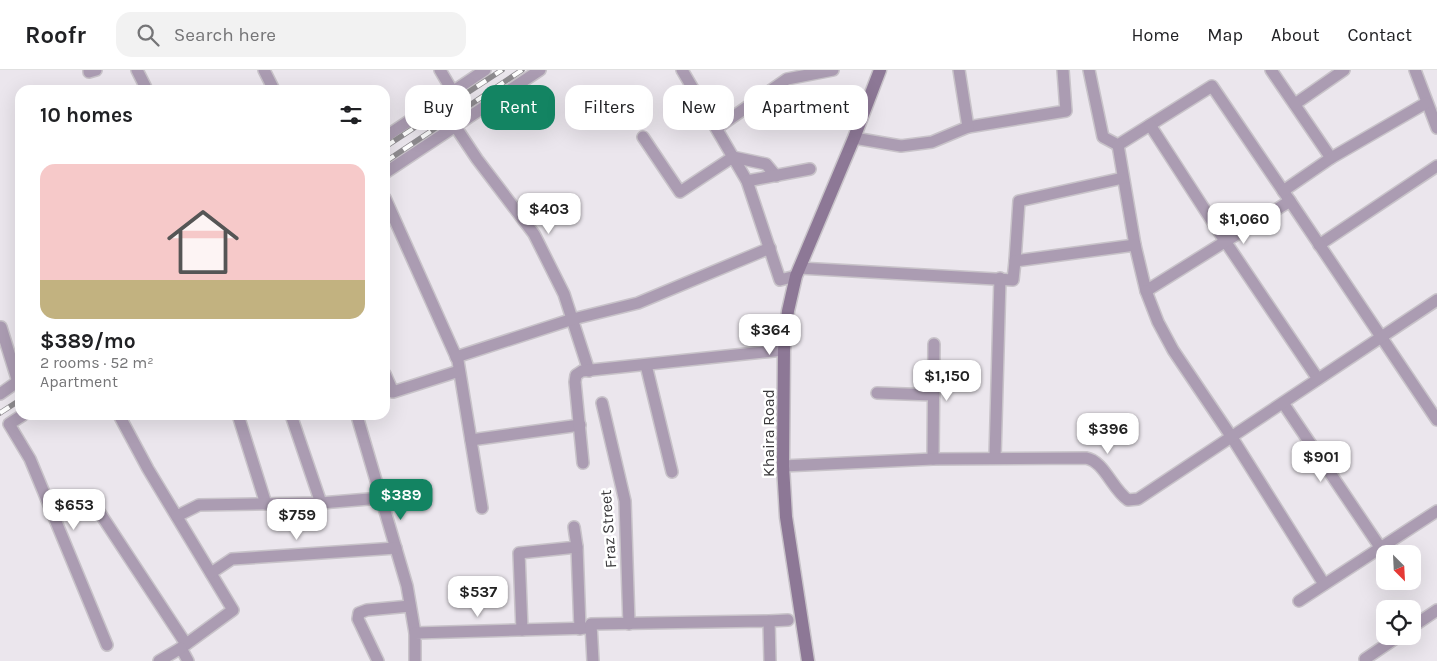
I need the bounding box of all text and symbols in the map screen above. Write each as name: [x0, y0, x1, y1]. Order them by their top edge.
search box: [116, 12, 466, 57]
text: Roofr: [25, 21, 86, 49]
icon: search: [134, 21, 162, 49]
text: Search here: [174, 24, 276, 46]
text: Home: [1131, 24, 1179, 46]
text: Map: [1207, 24, 1243, 46]
text: About: [1271, 24, 1320, 46]
text: Contact: [1348, 24, 1412, 46]
chip: Buy: [405, 85, 471, 130]
chip: Rent: [481, 85, 555, 130]
chip: Filters: [565, 85, 653, 130]
chip: New: [663, 85, 734, 130]
chip: Apartment: [744, 85, 868, 130]
icon: filters: [337, 101, 365, 129]
text: 10 homes: [40, 103, 133, 127]
pin: $403: [519, 192, 579, 235]
icon: home: [158, 197, 248, 287]
text: $403: [529, 199, 569, 218]
pin: $1,060: [1203, 202, 1285, 245]
text: $1,060: [1219, 209, 1269, 228]
pin: $364: [740, 314, 800, 356]
text: $364: [750, 320, 790, 339]
text: $389/mo: [40, 329, 136, 353]
text: 2 rooms · 52 m²: [40, 353, 154, 372]
pin: $1,150: [906, 360, 988, 402]
text: $1,150: [924, 366, 970, 385]
text: Apartment: [40, 372, 118, 391]
street label: Khaira Road: [759, 389, 778, 477]
pin: $396: [1078, 412, 1138, 455]
text: $396: [1088, 419, 1128, 438]
pin: $901: [1291, 440, 1351, 483]
text: $901: [1303, 447, 1339, 466]
pin: $389: [371, 478, 431, 521]
text: $389: [380, 485, 422, 504]
pin: $653: [44, 488, 104, 531]
street label: Fraz Street: [596, 489, 620, 569]
text: $653: [54, 495, 94, 514]
pin: $759: [267, 498, 327, 541]
text: $759: [278, 505, 316, 524]
north arrow: [1376, 545, 1421, 590]
map controls: [1376, 545, 1421, 645]
pin: $537: [448, 576, 508, 618]
text: $537: [459, 582, 497, 601]
button: locate: [1376, 600, 1421, 645]

